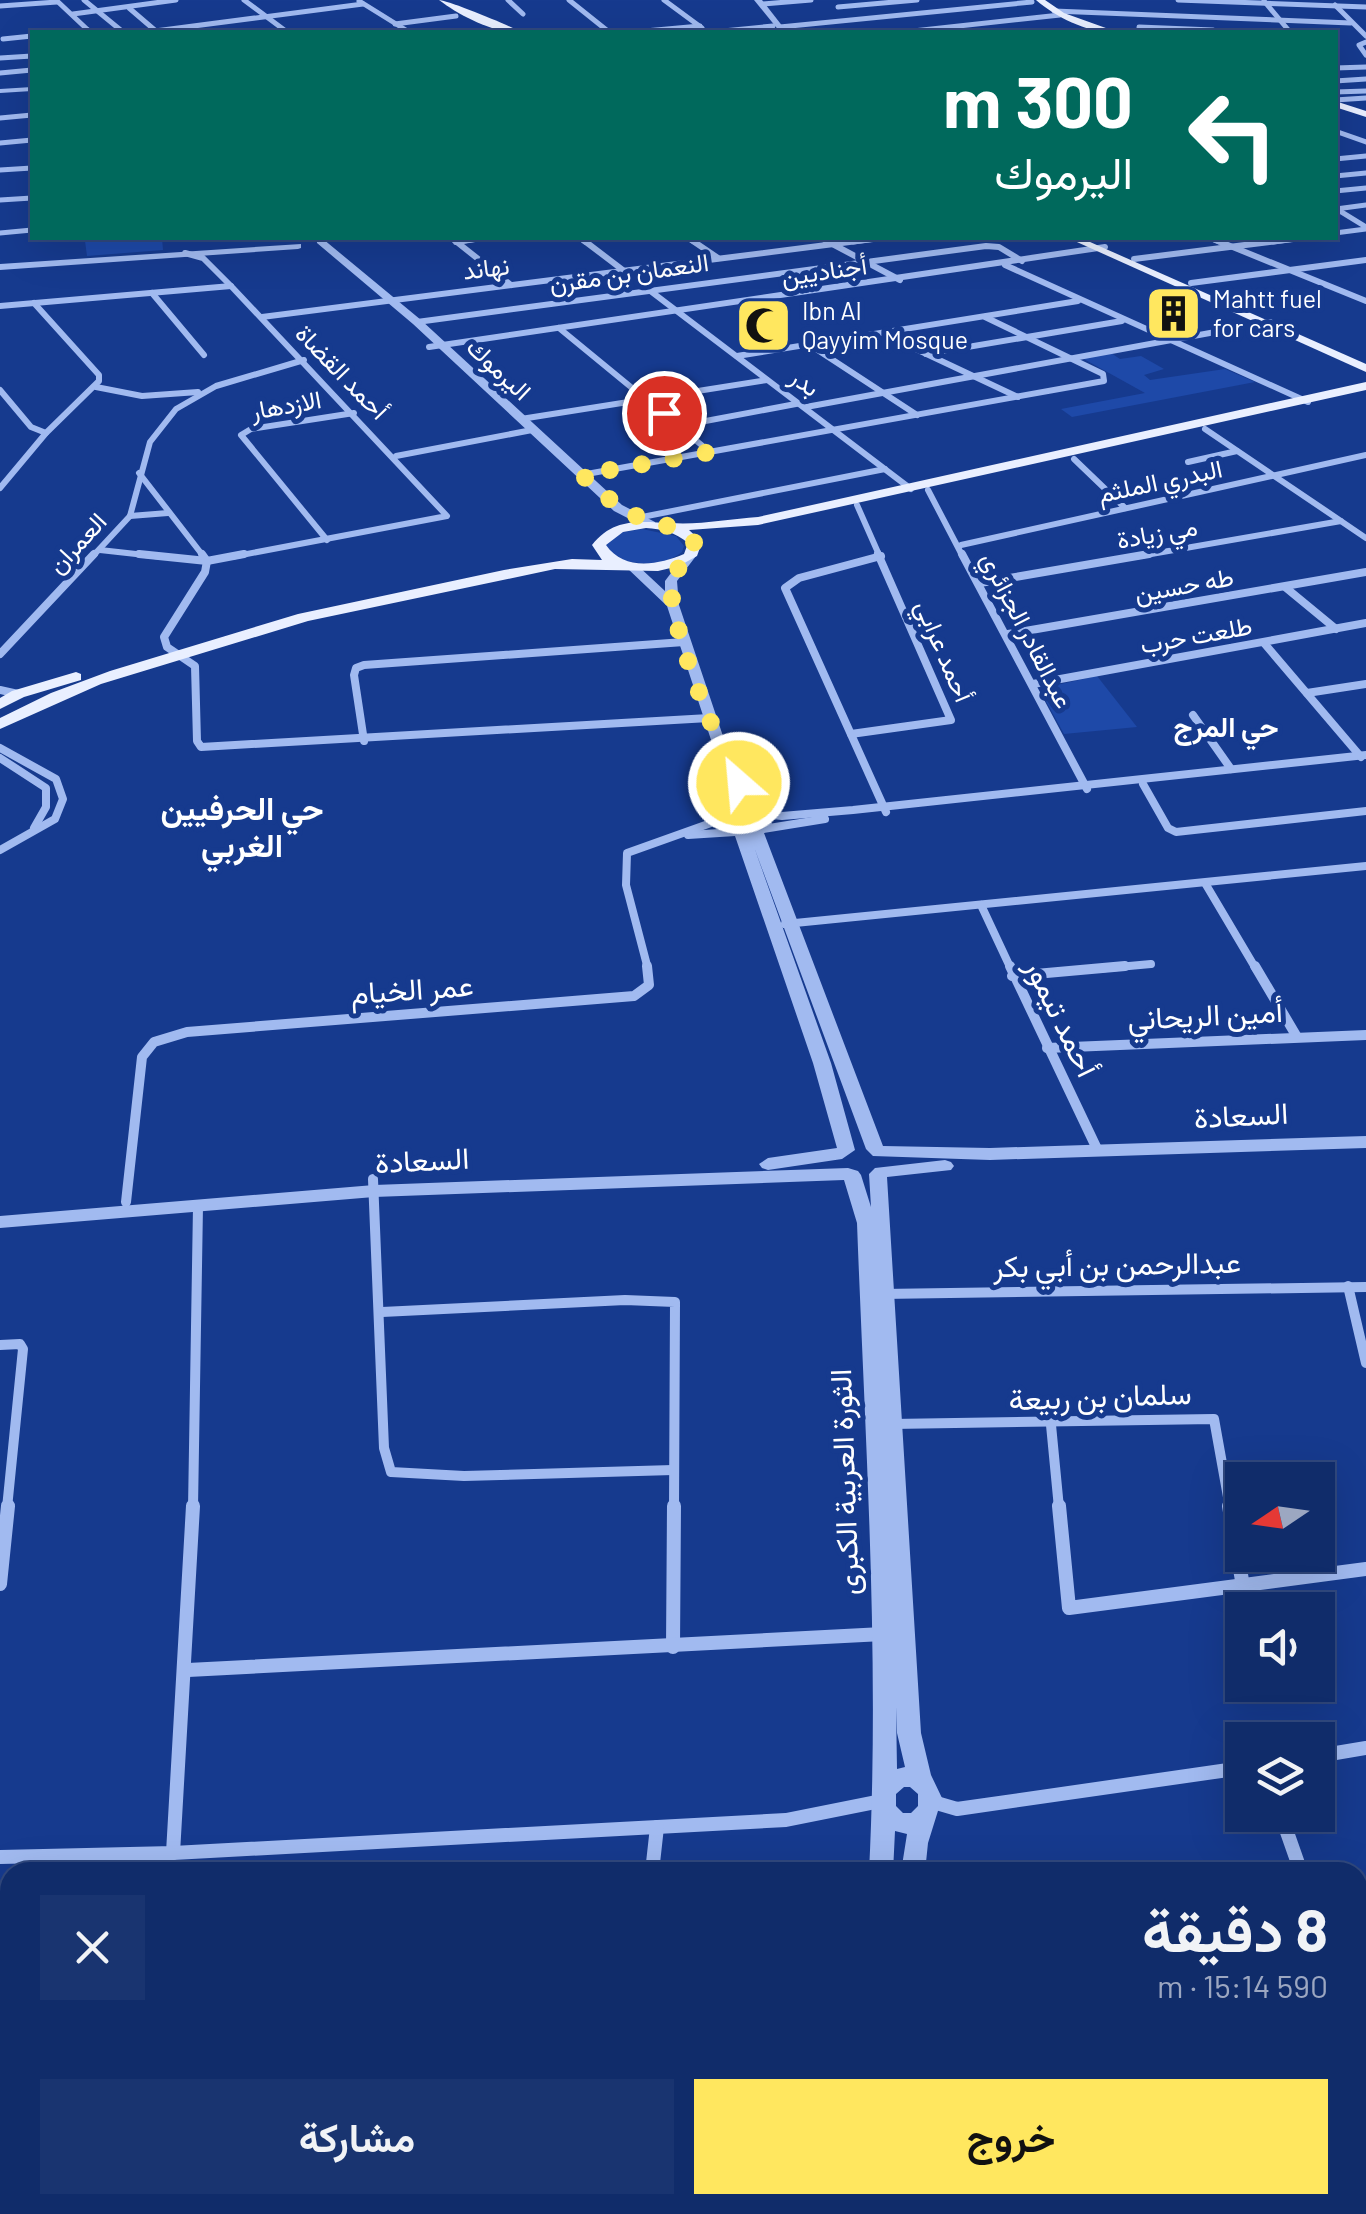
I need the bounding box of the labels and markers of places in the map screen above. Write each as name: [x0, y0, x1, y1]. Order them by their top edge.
building icon: Mahtt fuel for cars: [1144, 283, 1204, 343]
place label: Mahtt fuel for cars: [1213, 283, 1322, 342]
mosque icon: Ibn Al Qayyim Mosque: [733, 295, 793, 355]
place label: Ibn Al Qayyim Mosque: [802, 295, 968, 354]
pin: [622, 371, 707, 456]

